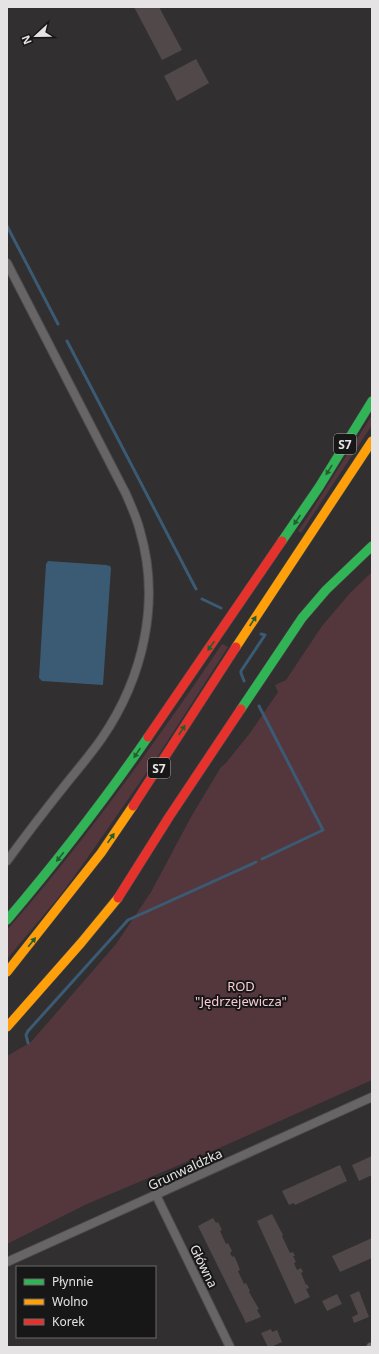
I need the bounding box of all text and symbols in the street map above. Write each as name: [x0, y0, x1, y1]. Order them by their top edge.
north arrow: [16, 16, 56, 56]
text: N: [18, 33, 35, 47]
road number: S7: [334, 434, 356, 454]
one-way arrow: [326, 464, 333, 476]
one-way arrow: [293, 514, 301, 525]
one-way arrow: [249, 616, 257, 626]
one-way arrow: [207, 640, 215, 651]
one-way arrow: [179, 724, 186, 736]
one-way arrow: [133, 747, 141, 758]
road number: S7: [148, 758, 170, 778]
one-way arrow: [107, 833, 115, 844]
one-way arrow: [55, 852, 64, 863]
one-way arrow: [27, 936, 36, 947]
park label: ROD "Jędrzejewicza": [195, 977, 287, 1010]
street label: Grunwaldzka: [145, 1144, 225, 1194]
street label: Główna: [186, 1241, 222, 1291]
legend: [16, 1266, 156, 1338]
text: Płynnie: [52, 1273, 93, 1290]
text: Wolno: [52, 1293, 88, 1310]
text: Korek: [52, 1313, 85, 1330]

